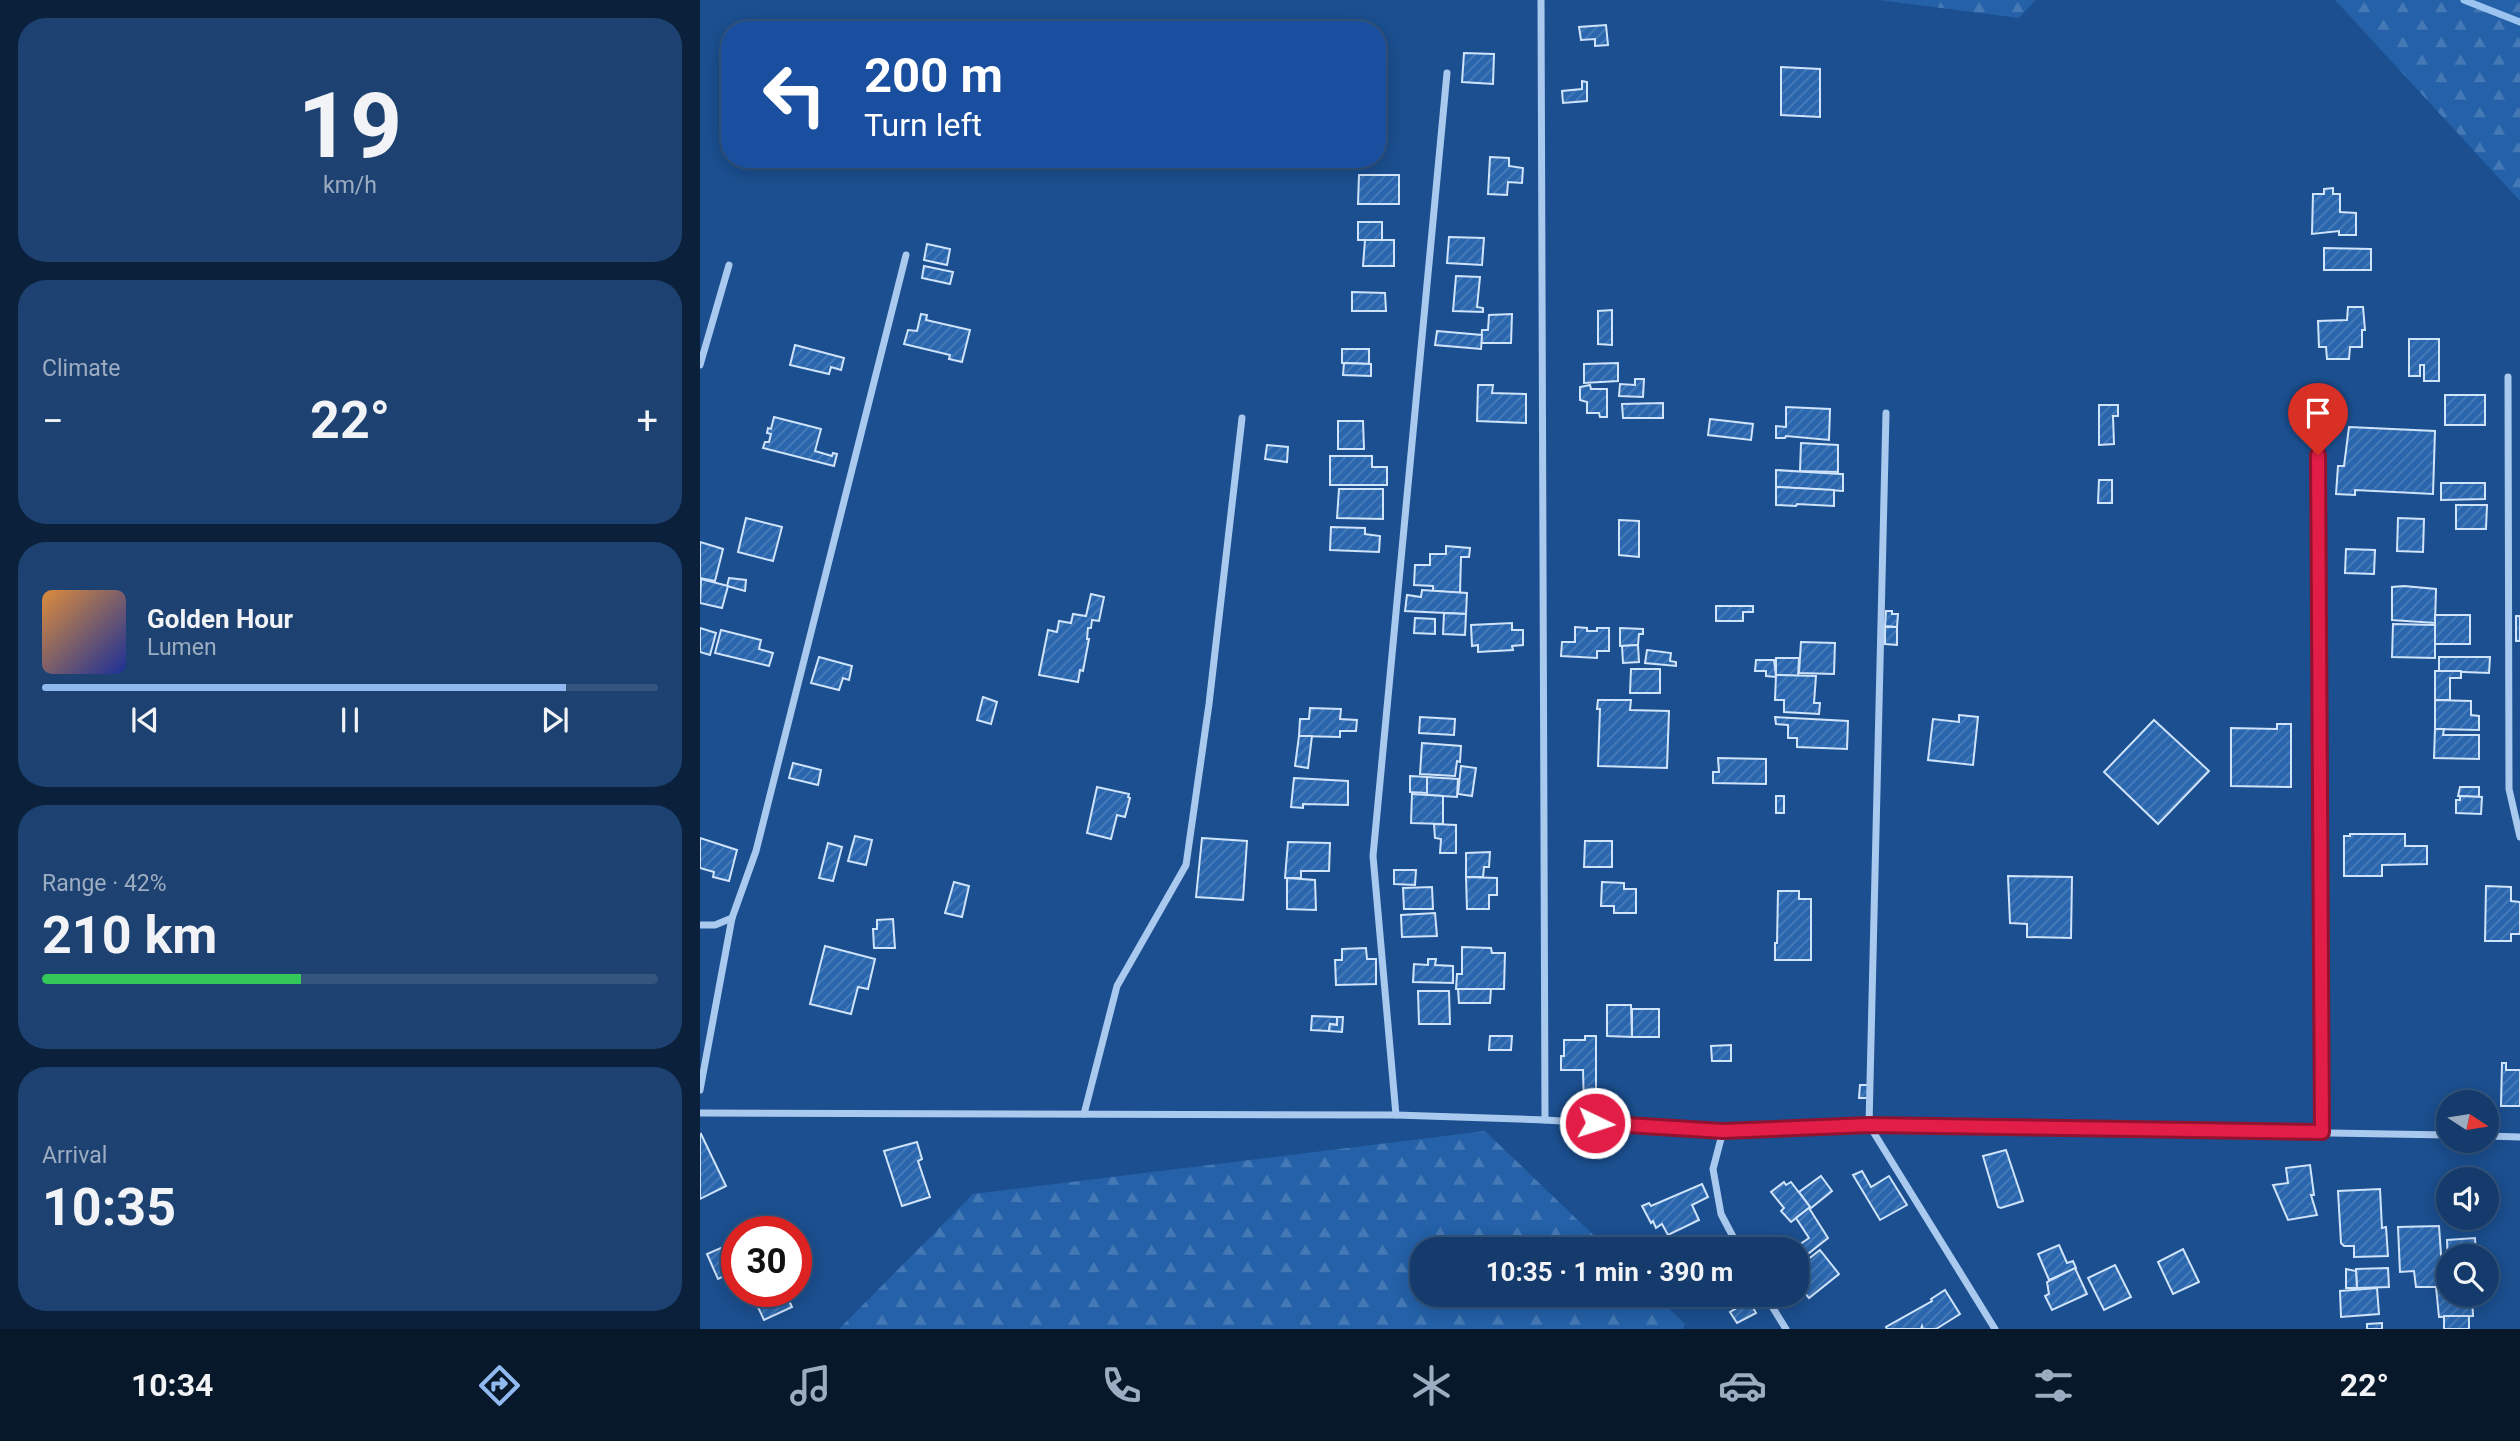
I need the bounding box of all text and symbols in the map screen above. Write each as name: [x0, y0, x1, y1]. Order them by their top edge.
text: 200 m: [864, 47, 1003, 104]
icon: left: [749, 49, 840, 140]
text: 19: [298, 73, 402, 179]
text: Turn left: [864, 106, 982, 144]
text: km/h: [323, 172, 377, 199]
text: Climate: [42, 355, 121, 382]
pin: [2288, 383, 2348, 455]
text: 22°: [310, 390, 390, 451]
icon: arrive: [2299, 394, 2337, 432]
text: −: [42, 399, 64, 443]
text: +: [636, 399, 658, 443]
text: Golden Hour: [147, 604, 293, 634]
text: Lumen: [147, 634, 217, 661]
icon: previous: [126, 701, 164, 739]
icon: pause: [331, 701, 369, 739]
icon: next: [536, 701, 574, 739]
text: Range · 42%: [42, 870, 167, 897]
text: 210 km: [42, 905, 217, 966]
position arrow: [1558, 1086, 1632, 1160]
north arrow: [2436, 1090, 2499, 1153]
map controls: [2436, 1090, 2499, 1307]
text: Arrival: [42, 1142, 107, 1169]
button: sound: [2436, 1167, 2499, 1230]
text: 10:35: [42, 1177, 176, 1238]
speed limit sign: 30: [721, 1216, 812, 1307]
button: search: [2436, 1244, 2499, 1307]
text: 10:35 · 1 min · 390 m: [1486, 1257, 1733, 1287]
icon: directions: [475, 1361, 524, 1410]
icon: music: [786, 1361, 835, 1410]
icon: phone: [1097, 1361, 1146, 1410]
icon: climate: [1407, 1361, 1456, 1410]
icon: car: [1718, 1361, 1767, 1410]
icon: filters: [2029, 1361, 2078, 1410]
text: 10:34: [131, 1366, 213, 1404]
text: 22°: [2340, 1366, 2389, 1404]

